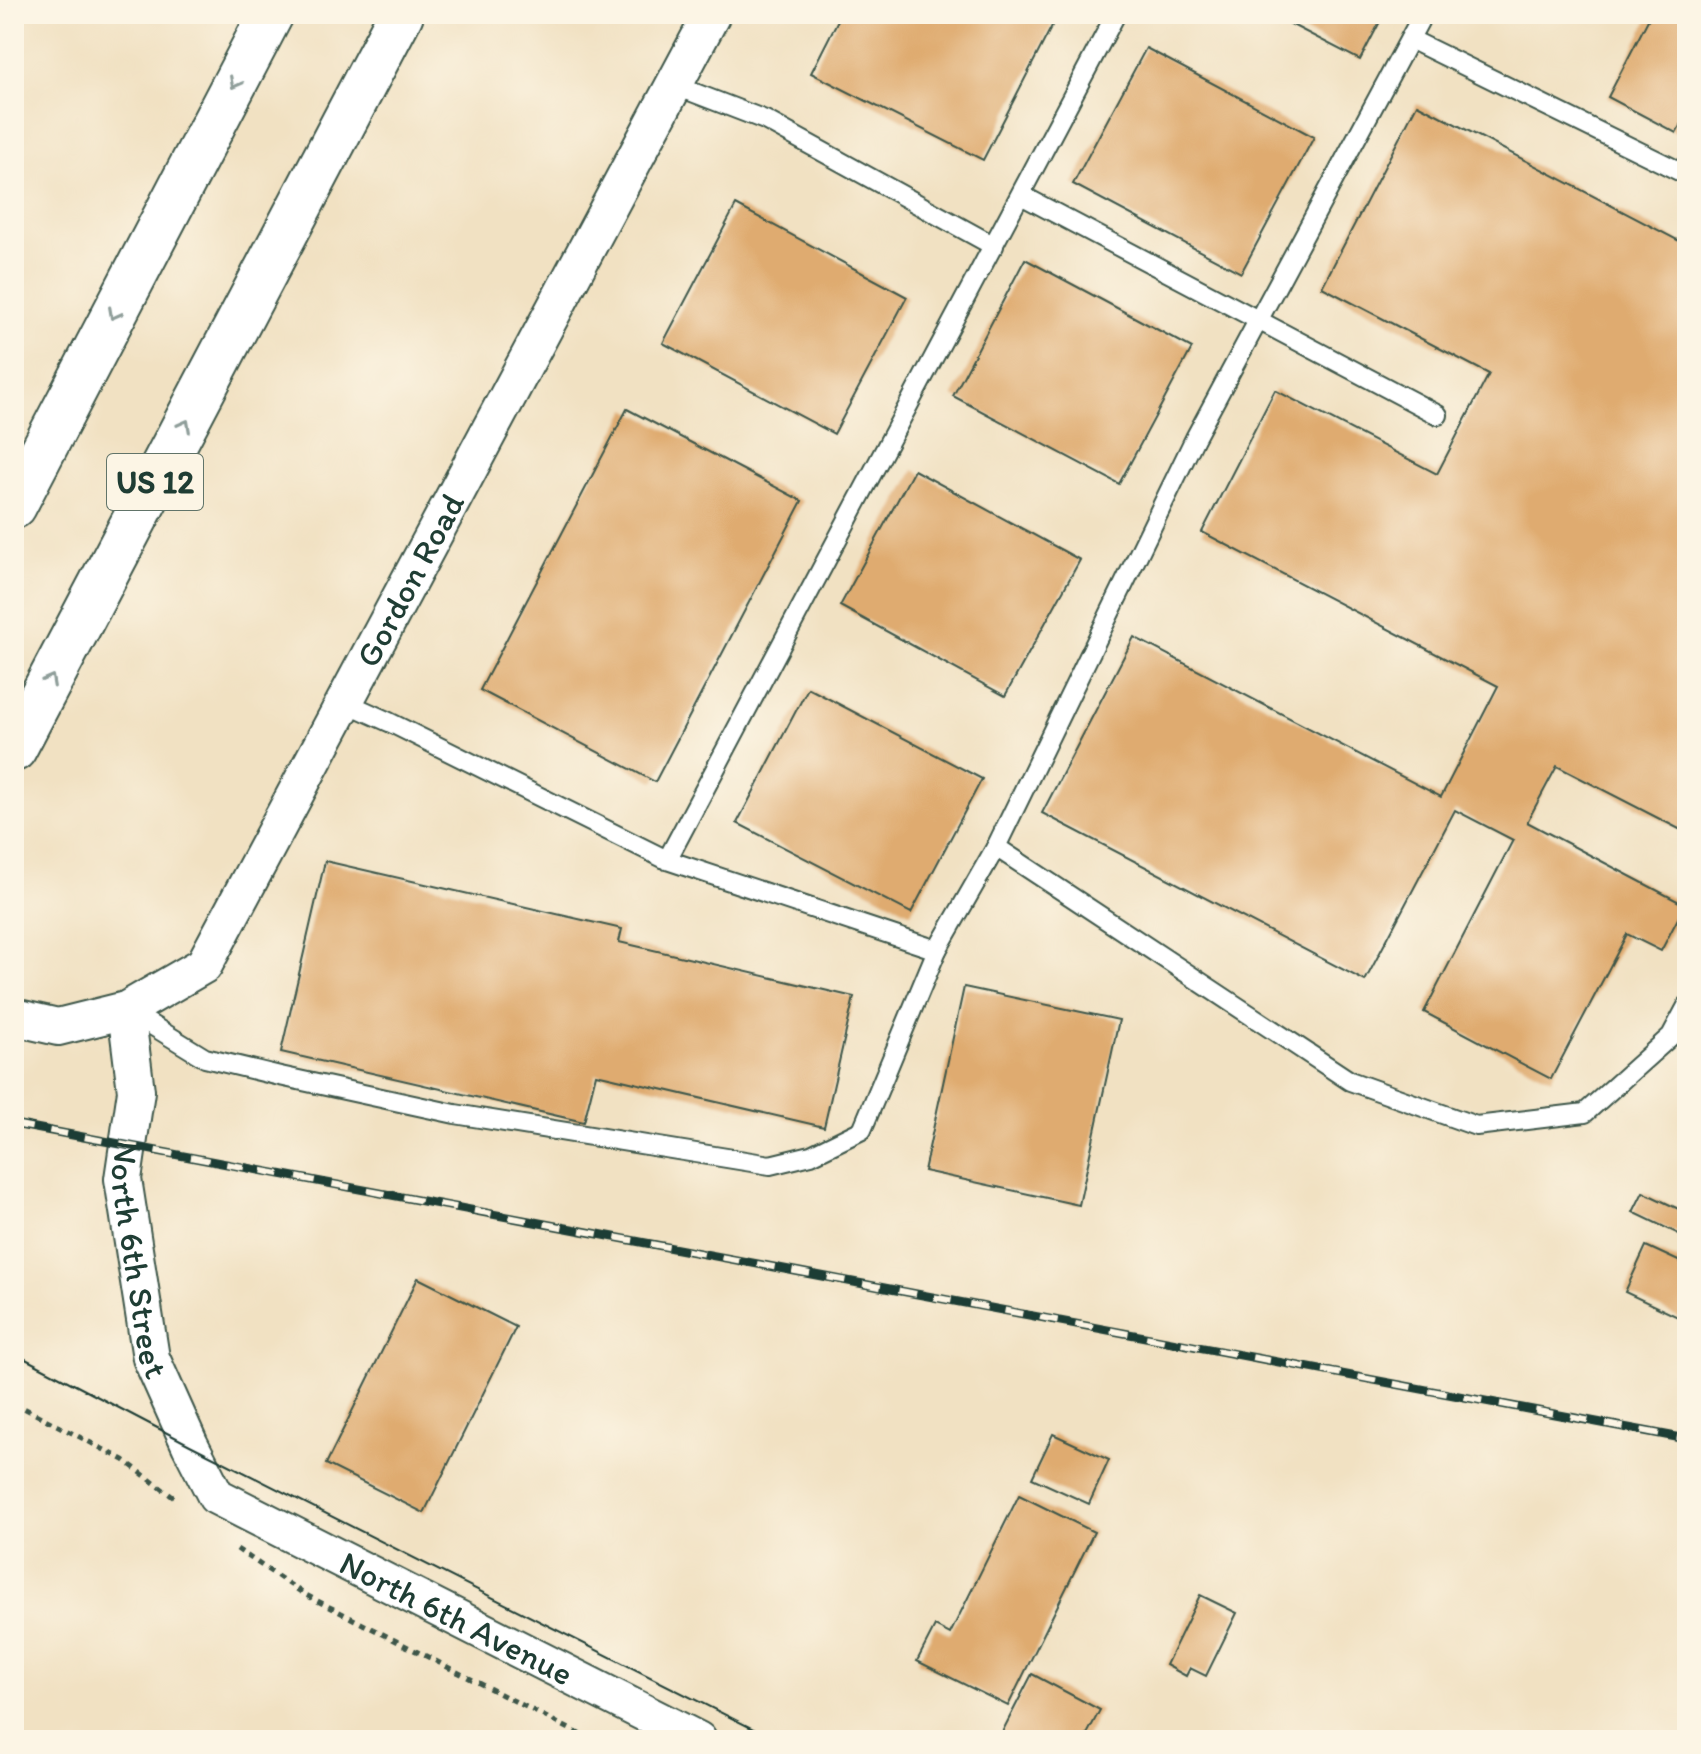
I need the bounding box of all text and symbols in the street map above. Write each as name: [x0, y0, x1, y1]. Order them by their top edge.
one-way arrow: [229, 75, 244, 90]
one-way arrow: [109, 305, 124, 320]
one-way arrow: [175, 419, 190, 434]
road number: US 12: [107, 454, 203, 510]
street label: Gordon Road: [347, 486, 473, 674]
one-way arrow: [41, 674, 56, 688]
street label: North 6th Street: [102, 1139, 178, 1385]
street label: North 6th Avenue: [333, 1542, 580, 1694]

